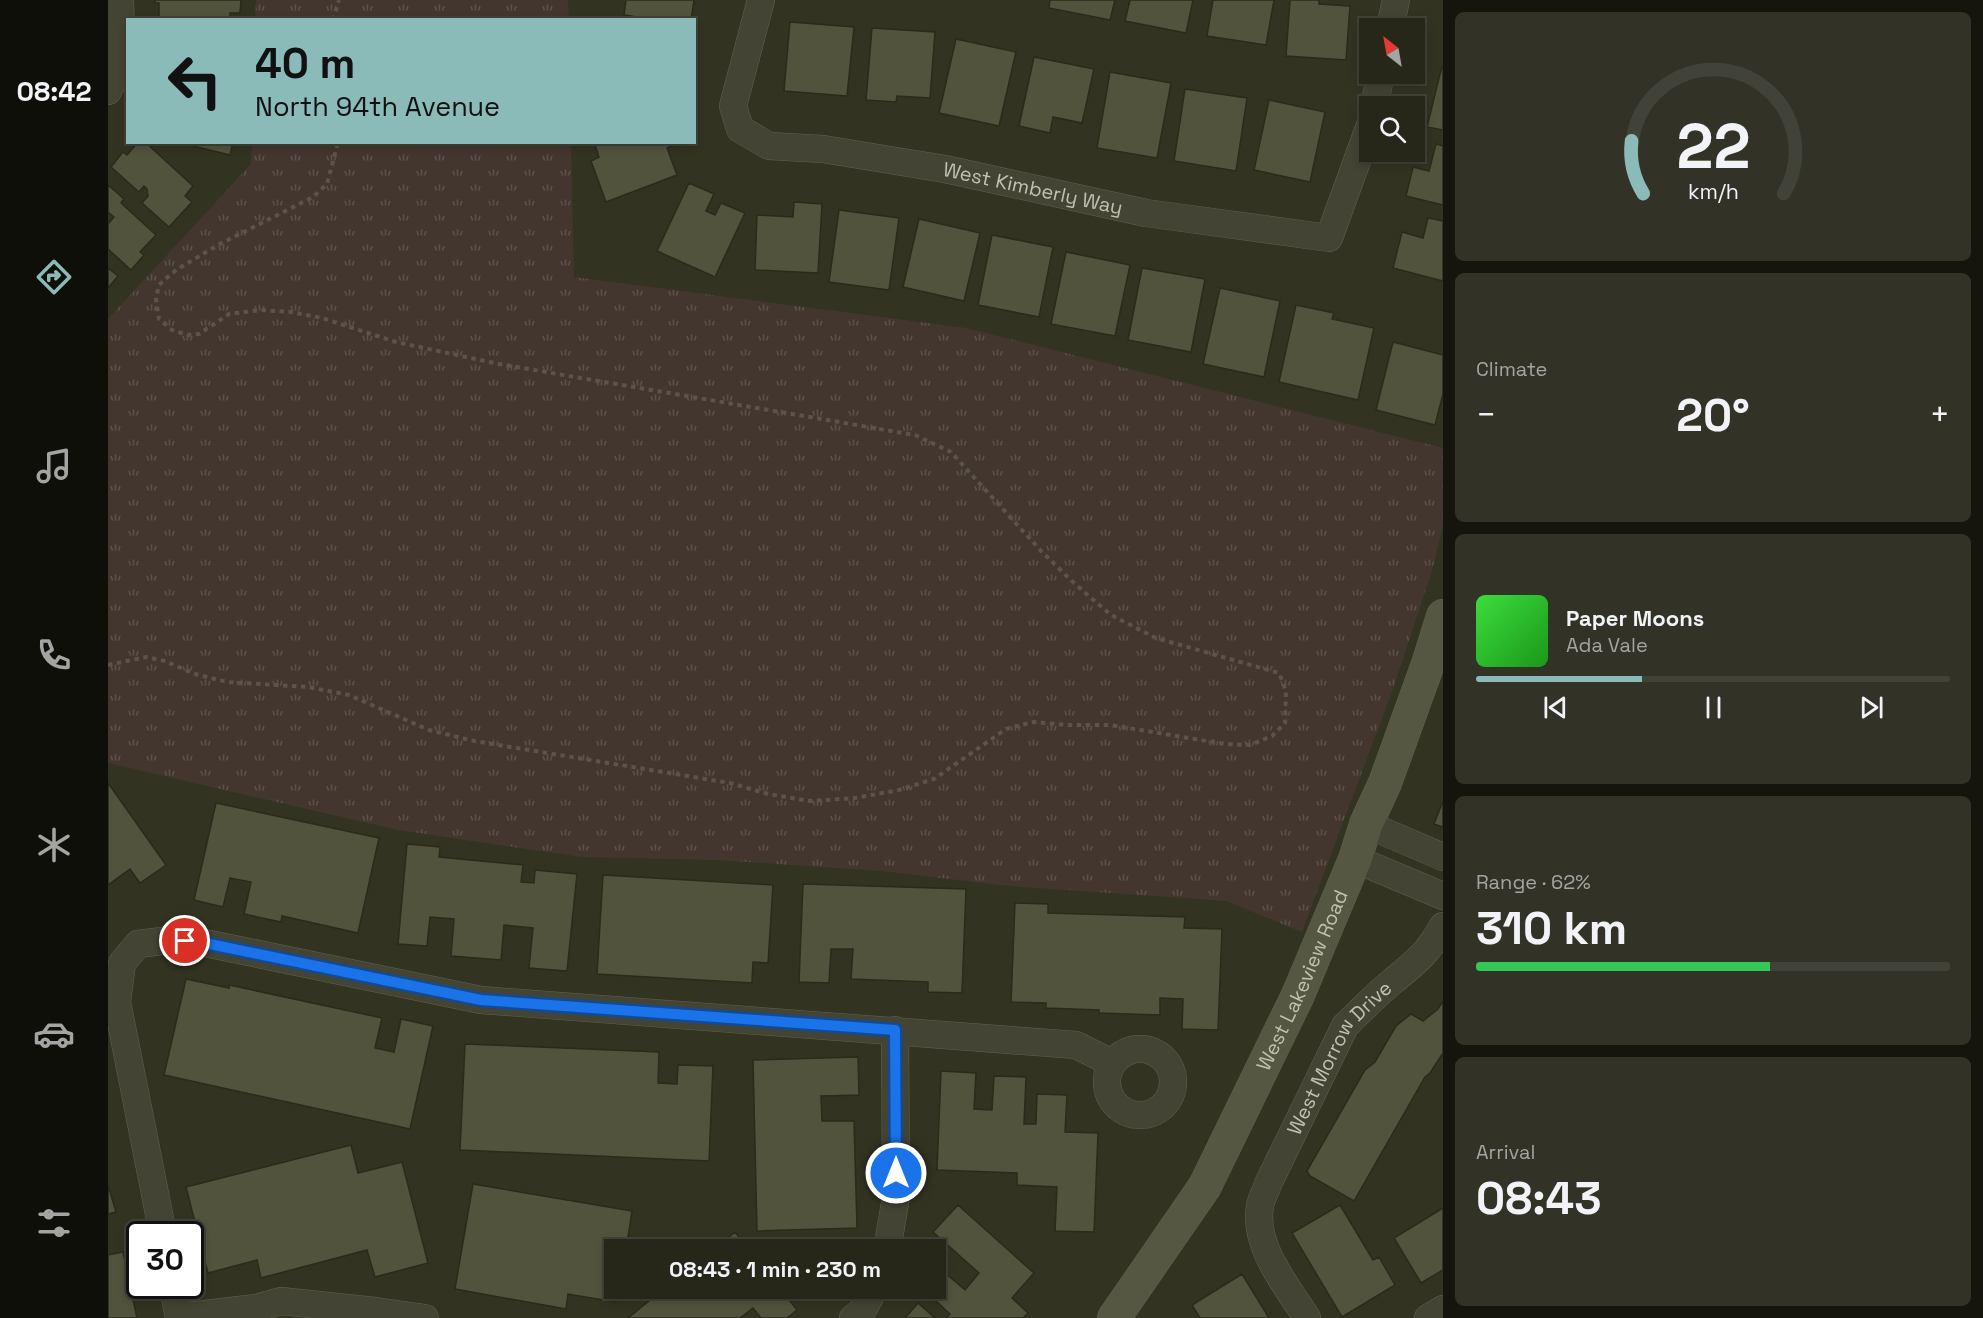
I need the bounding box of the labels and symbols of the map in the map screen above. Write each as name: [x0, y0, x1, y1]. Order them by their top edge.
north arrow: [1359, 18, 1425, 84]
street label: West Kimberly Way: [941, 156, 1125, 221]
street label: West Lakeview Road: [1250, 886, 1354, 1075]
pin: [159, 915, 210, 966]
street label: West Morrow Drive: [1281, 975, 1397, 1139]
position arrow: [864, 1141, 928, 1205]
speed limit sign: 30: [126, 1221, 204, 1299]

